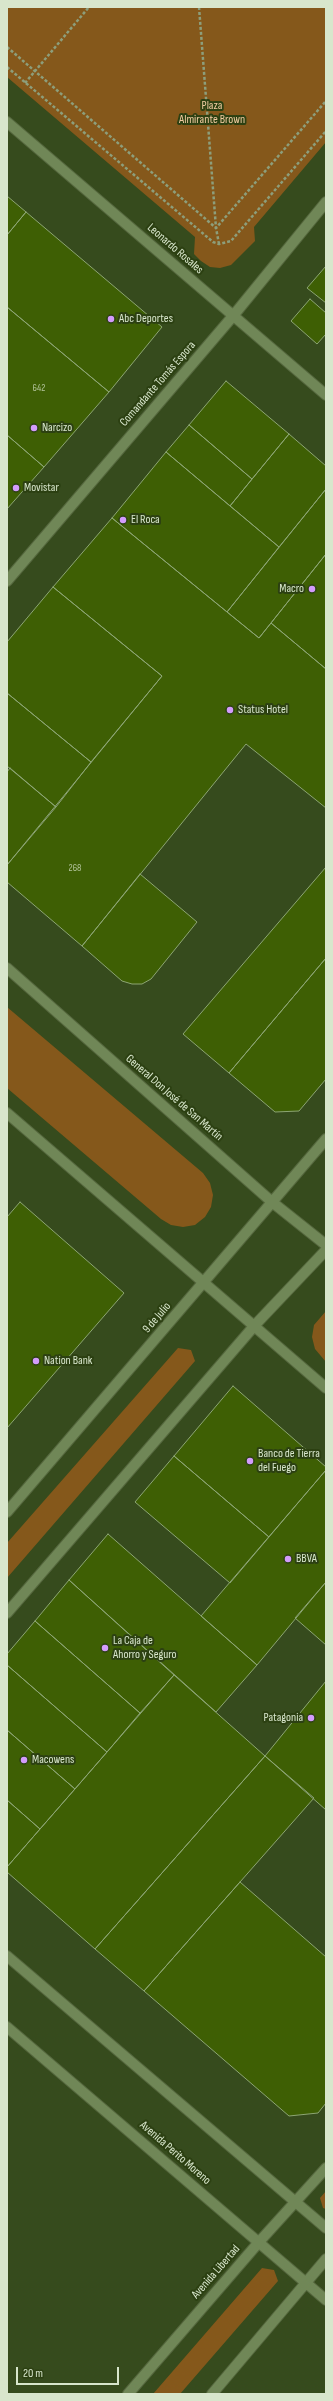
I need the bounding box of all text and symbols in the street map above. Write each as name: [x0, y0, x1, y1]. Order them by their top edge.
park label: Plaza Almirante Brown: [179, 99, 245, 127]
street label: Leonardo Rosales: [144, 221, 206, 277]
place label: Abc Deportes: [119, 312, 173, 326]
marker: Abc Deportes: [106, 314, 116, 324]
street label: Comandante Tomás Espora: [117, 339, 199, 429]
house number: 642: [33, 382, 45, 394]
place label: Narcizo: [42, 421, 72, 435]
marker: Narcizo: [29, 423, 39, 433]
place label: Movistar: [24, 481, 59, 495]
marker: Movistar: [11, 483, 21, 493]
place label: El Roca: [131, 513, 160, 527]
marker: El Roca: [118, 515, 128, 525]
place label: Macro: [279, 582, 304, 596]
marker: Macro: [307, 584, 317, 594]
place label: Status Hotel: [238, 703, 288, 717]
marker: Status Hotel: [225, 705, 235, 715]
house number: 268: [69, 862, 81, 874]
street label: General Don José de San Martín: [122, 1052, 226, 1144]
street label: 9 de Julio: [140, 1300, 174, 1336]
place label: Nation Bank: [44, 1354, 92, 1368]
marker: Nation Bank: [31, 1356, 41, 1366]
place label: Banco de Tierra del Fuego: [258, 1447, 320, 1475]
marker: Banco de Tierra del Fuego: [245, 1456, 255, 1466]
place label: BBVA: [296, 1552, 317, 1566]
marker: BBVA: [283, 1554, 293, 1564]
place label: La Caja de Ahorro y Seguro: [113, 1634, 177, 1662]
marker: La Caja de Ahorro y Seguro: [100, 1643, 110, 1653]
place label: Patagonia: [264, 1711, 303, 1725]
marker: Patagonia: [306, 1713, 316, 1723]
place label: Macowens: [32, 1753, 74, 1767]
marker: Macowens: [19, 1755, 29, 1765]
street label: Avenida Perito Moreno: [136, 2118, 214, 2188]
street label: Avenida Libertad: [189, 2242, 243, 2302]
scale bar: [18, 2359, 121, 2385]
text: 20 m: [23, 2366, 43, 2381]

